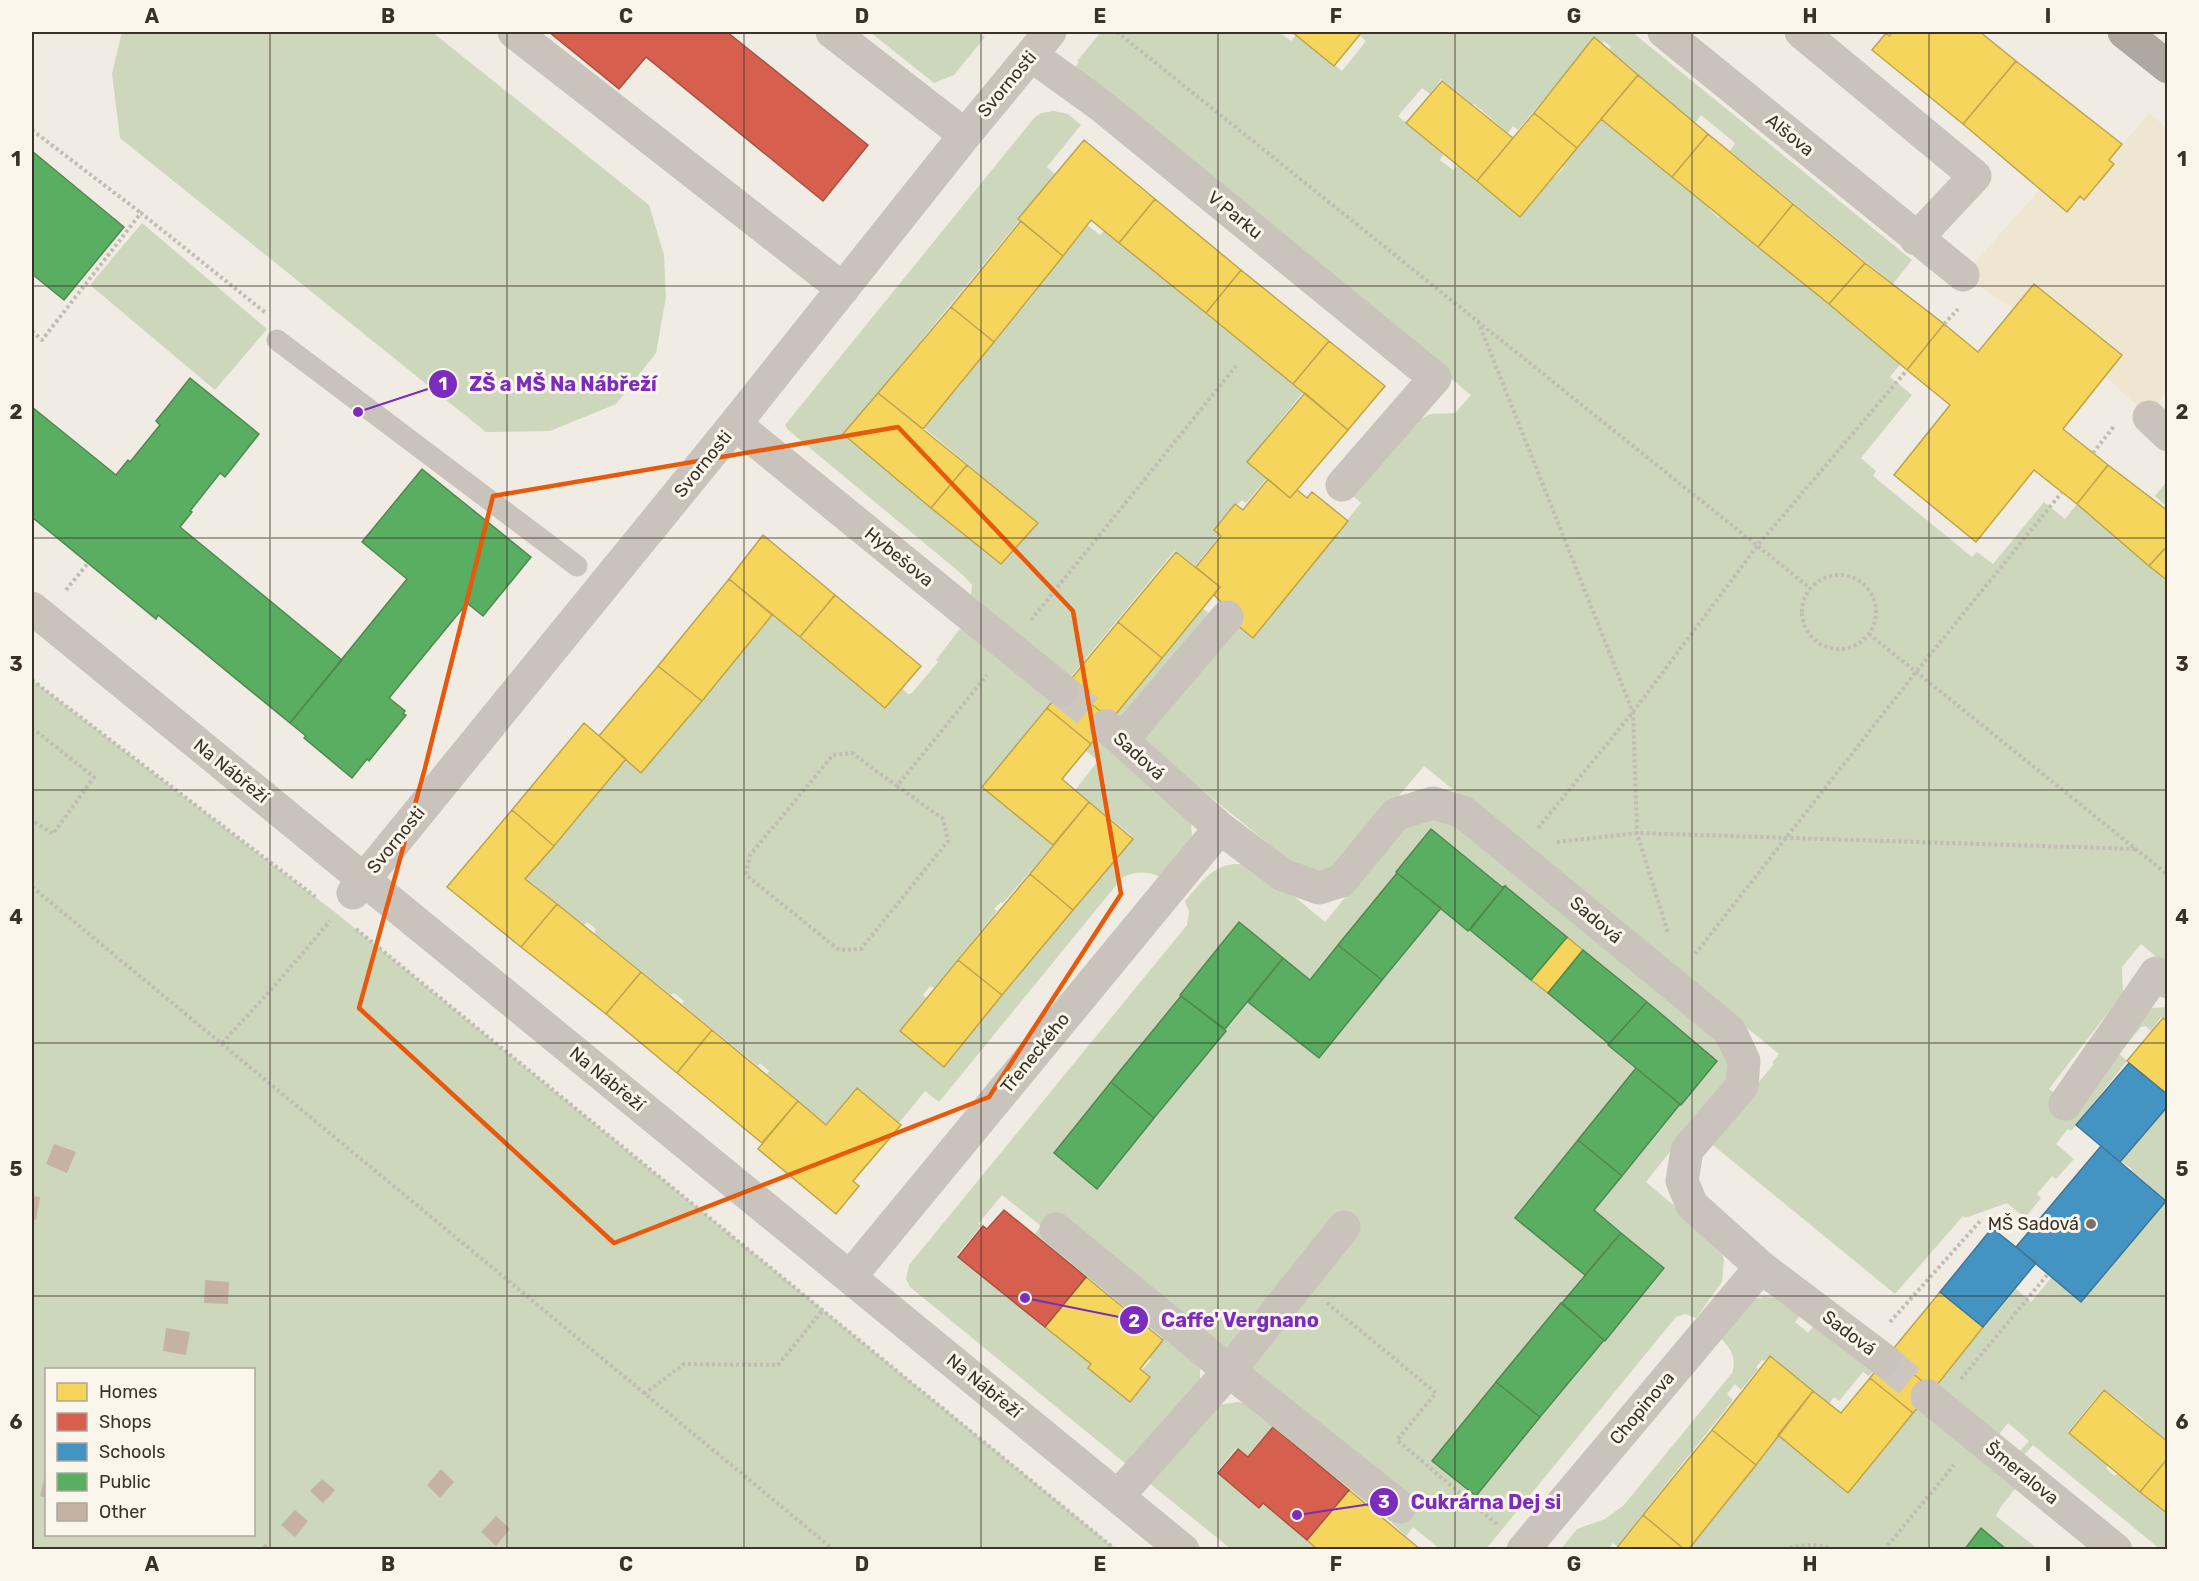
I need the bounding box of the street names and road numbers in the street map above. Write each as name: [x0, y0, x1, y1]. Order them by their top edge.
street label: Svornosti: [973, 46, 1041, 122]
street label: Alšova: [1762, 109, 1818, 161]
street label: V Parku: [1203, 186, 1267, 244]
street label: Svornosti: [669, 426, 737, 502]
street label: Hybešova: [860, 523, 938, 591]
street label: Sadová: [1109, 727, 1169, 785]
street label: Na Nábřeží: [189, 734, 274, 809]
street label: Svornosti: [362, 802, 430, 878]
street label: Sadová: [1565, 892, 1627, 948]
street label: Třeneckého: [996, 1008, 1074, 1098]
street label: Na Nábřeží: [565, 1042, 650, 1117]
street label: Sadová: [1818, 1306, 1880, 1360]
street label: Na Nábřeží: [942, 1349, 1027, 1424]
street label: Chopinova: [1605, 1367, 1679, 1449]
street label: Šmeralova: [1981, 1437, 2063, 1509]

